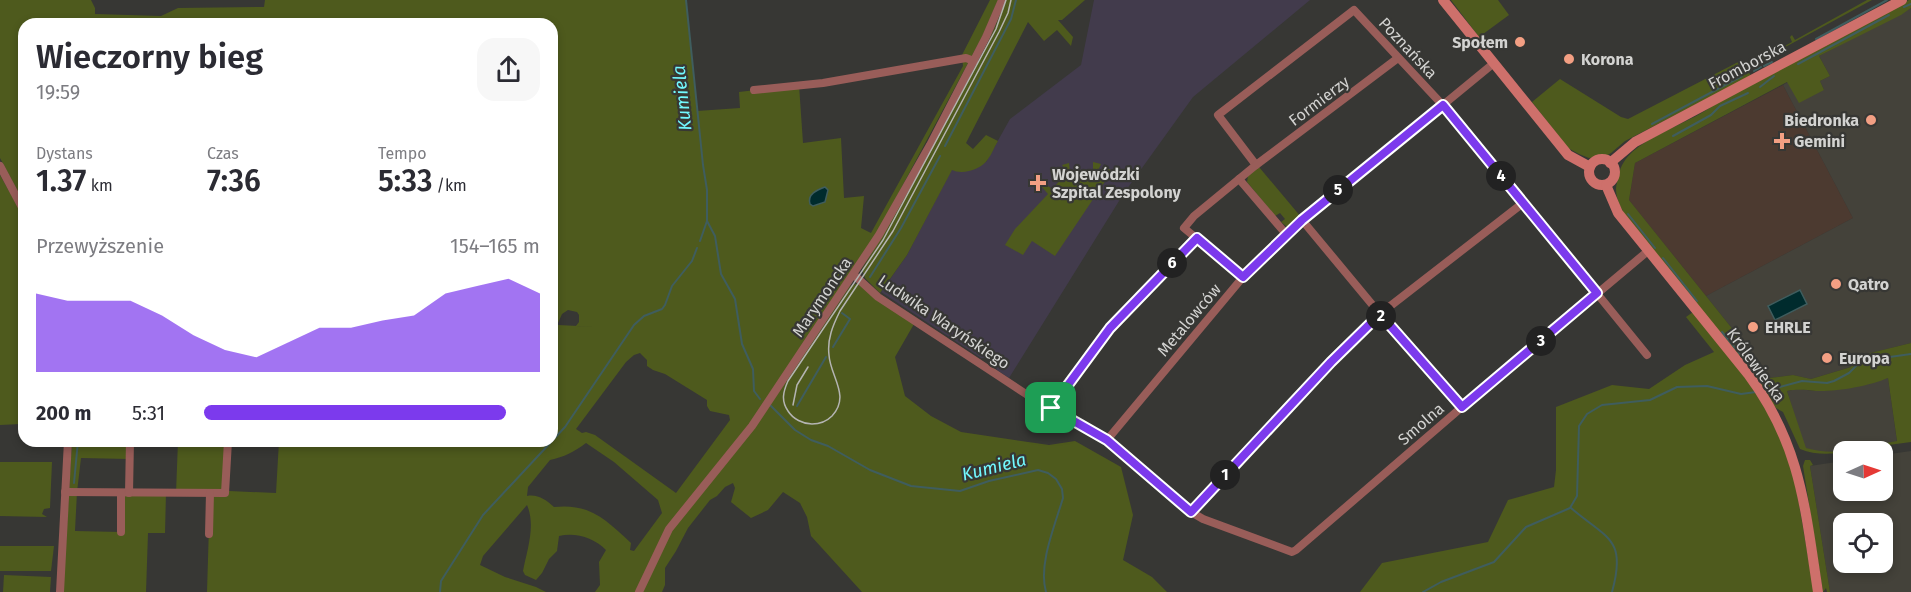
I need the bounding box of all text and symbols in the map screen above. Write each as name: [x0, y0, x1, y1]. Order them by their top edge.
street label: Poznańska: [1375, 14, 1441, 82]
place label: Społem: [1452, 33, 1508, 52]
marker: Społem: [1513, 35, 1527, 49]
text: Wieczorny bieg: [36, 37, 263, 77]
street label: Fromborska: [1705, 37, 1789, 93]
button: share: [477, 38, 540, 101]
place label: Korona: [1581, 50, 1634, 69]
marker: Korona: [1562, 52, 1576, 66]
water label: Kumiela: [668, 64, 696, 132]
street label: Formierzy: [1285, 72, 1353, 130]
text: 19:59: [36, 80, 80, 104]
place label: Biedronka: [1784, 111, 1859, 130]
marker: Biedronka: [1864, 113, 1878, 127]
place label: Gemini: [1794, 132, 1845, 151]
marker: Gemini: [1775, 134, 1789, 148]
text: Dystans: [36, 144, 93, 163]
text: Czas: [207, 144, 239, 163]
text: Tempo: [378, 144, 427, 163]
pin: 4: [1486, 161, 1516, 191]
text: 1.37: [36, 163, 86, 199]
text: 7:36: [207, 163, 261, 199]
text: 5:33: [378, 163, 432, 199]
place label: Wojewódzki Szpital Zespolony: [1052, 165, 1182, 202]
text: 4: [1496, 166, 1506, 185]
marker: Wojewódzki Szpital Zespolony: [1029, 174, 1047, 192]
pin: 5: [1323, 175, 1353, 205]
text: km: [86, 176, 113, 195]
text: /km: [432, 176, 467, 195]
text: 5: [1334, 180, 1342, 199]
text: Przewyższenie: [36, 234, 164, 258]
text: 154–165 m: [450, 234, 540, 258]
pin: 6: [1157, 248, 1187, 278]
text: 6: [1167, 253, 1177, 272]
street label: Marymoncka: [788, 254, 856, 340]
street label: Ludwika Waryńskiego: [875, 271, 1013, 373]
place label: Qatro: [1848, 275, 1889, 294]
marker: Qatro: [1829, 277, 1843, 291]
street label: Metalowców: [1153, 279, 1225, 360]
pin: 2: [1366, 301, 1396, 331]
text: 2: [1377, 306, 1385, 325]
place label: EHRLE: [1765, 318, 1811, 337]
marker: EHRLE: [1746, 320, 1760, 334]
street label: Królewiecka: [1723, 324, 1789, 406]
pin: 3: [1526, 326, 1556, 356]
text: 3: [1537, 331, 1545, 350]
place label: Europa: [1839, 349, 1890, 368]
marker: Europa: [1820, 351, 1834, 365]
pin: [1025, 382, 1076, 433]
icon: arrive: [1034, 391, 1067, 424]
street label: Smolna: [1394, 399, 1448, 449]
text: 200 m: [36, 401, 91, 425]
text: 5:31: [132, 401, 165, 425]
north arrow: [1833, 441, 1893, 501]
map controls: [1833, 441, 1893, 573]
water label: Kumiela: [959, 448, 1029, 486]
pin: 1: [1210, 460, 1240, 490]
text: 1: [1221, 465, 1229, 484]
button: locate: [1833, 513, 1893, 573]

